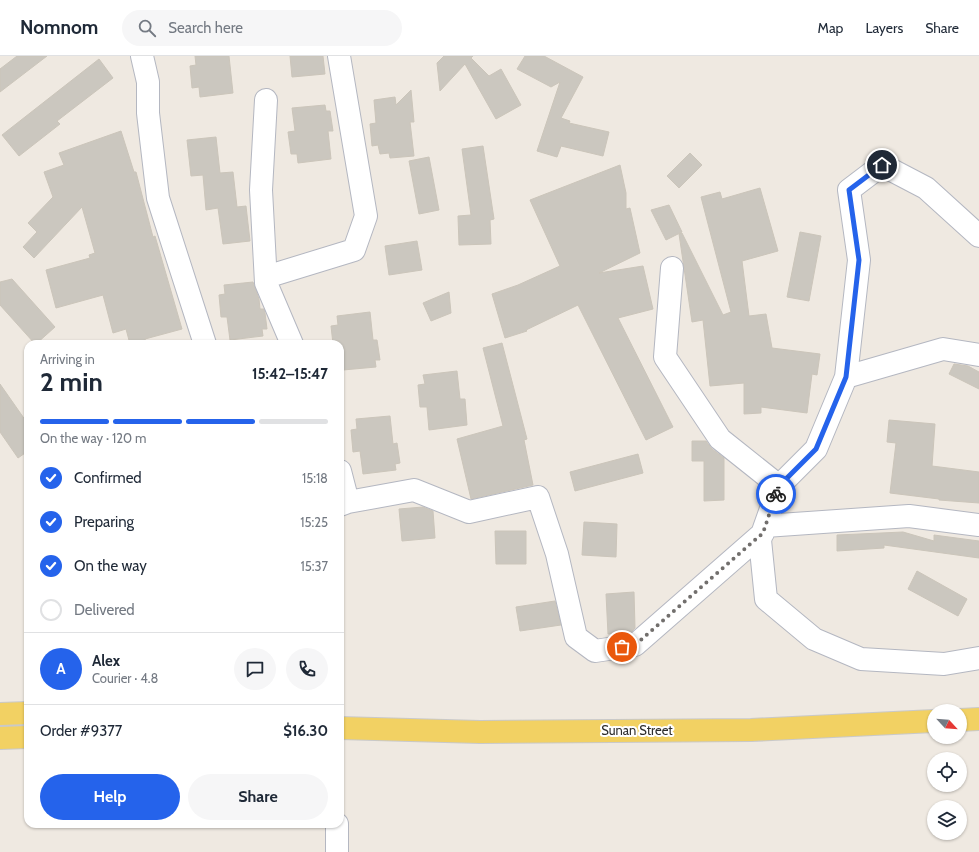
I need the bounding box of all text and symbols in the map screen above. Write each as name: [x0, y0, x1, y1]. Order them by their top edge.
search box: [122, 10, 402, 46]
text: Nomnom: [20, 16, 98, 39]
icon: search: [136, 17, 158, 39]
text: Search here: [168, 19, 243, 37]
text: Map: [818, 19, 843, 37]
text: Layers: [865, 19, 903, 37]
text: Share: [925, 19, 959, 37]
pin: [865, 148, 899, 182]
icon: home: [871, 154, 893, 176]
text: Arriving in: [40, 351, 95, 367]
text: 15:42–15:47: [252, 365, 328, 383]
text: 2 min: [40, 366, 103, 398]
text: On the way · 120 m: [40, 430, 146, 446]
icon: check: [40, 467, 62, 489]
text: Confirmed: [74, 469, 142, 487]
text: 15:18: [302, 470, 328, 486]
courier: [756, 474, 796, 514]
icon: bike: [765, 483, 787, 505]
icon: check: [40, 511, 62, 533]
text: Preparing: [74, 513, 134, 531]
text: 15:25: [300, 514, 328, 530]
icon: check: [40, 555, 62, 577]
text: On the way: [74, 557, 147, 575]
text: 15:37: [300, 558, 328, 574]
text: Delivered: [74, 601, 135, 619]
pin: [605, 630, 639, 664]
icon: bag: [611, 636, 633, 658]
button: chat: [234, 648, 276, 690]
button: phone: [286, 648, 328, 690]
text: Alex: [92, 652, 120, 670]
text: A: [56, 660, 66, 678]
text: Courier · 4.8: [92, 670, 158, 686]
north arrow: [927, 704, 967, 744]
map controls: [927, 704, 967, 840]
text: Order #9377: [40, 722, 122, 740]
text: $16.30: [283, 722, 328, 740]
street label: Sunan Street: [601, 722, 673, 738]
button: locate: [927, 752, 967, 792]
button: Help: [40, 774, 180, 820]
button: Share: [188, 774, 328, 820]
button: layers: [927, 800, 967, 840]

